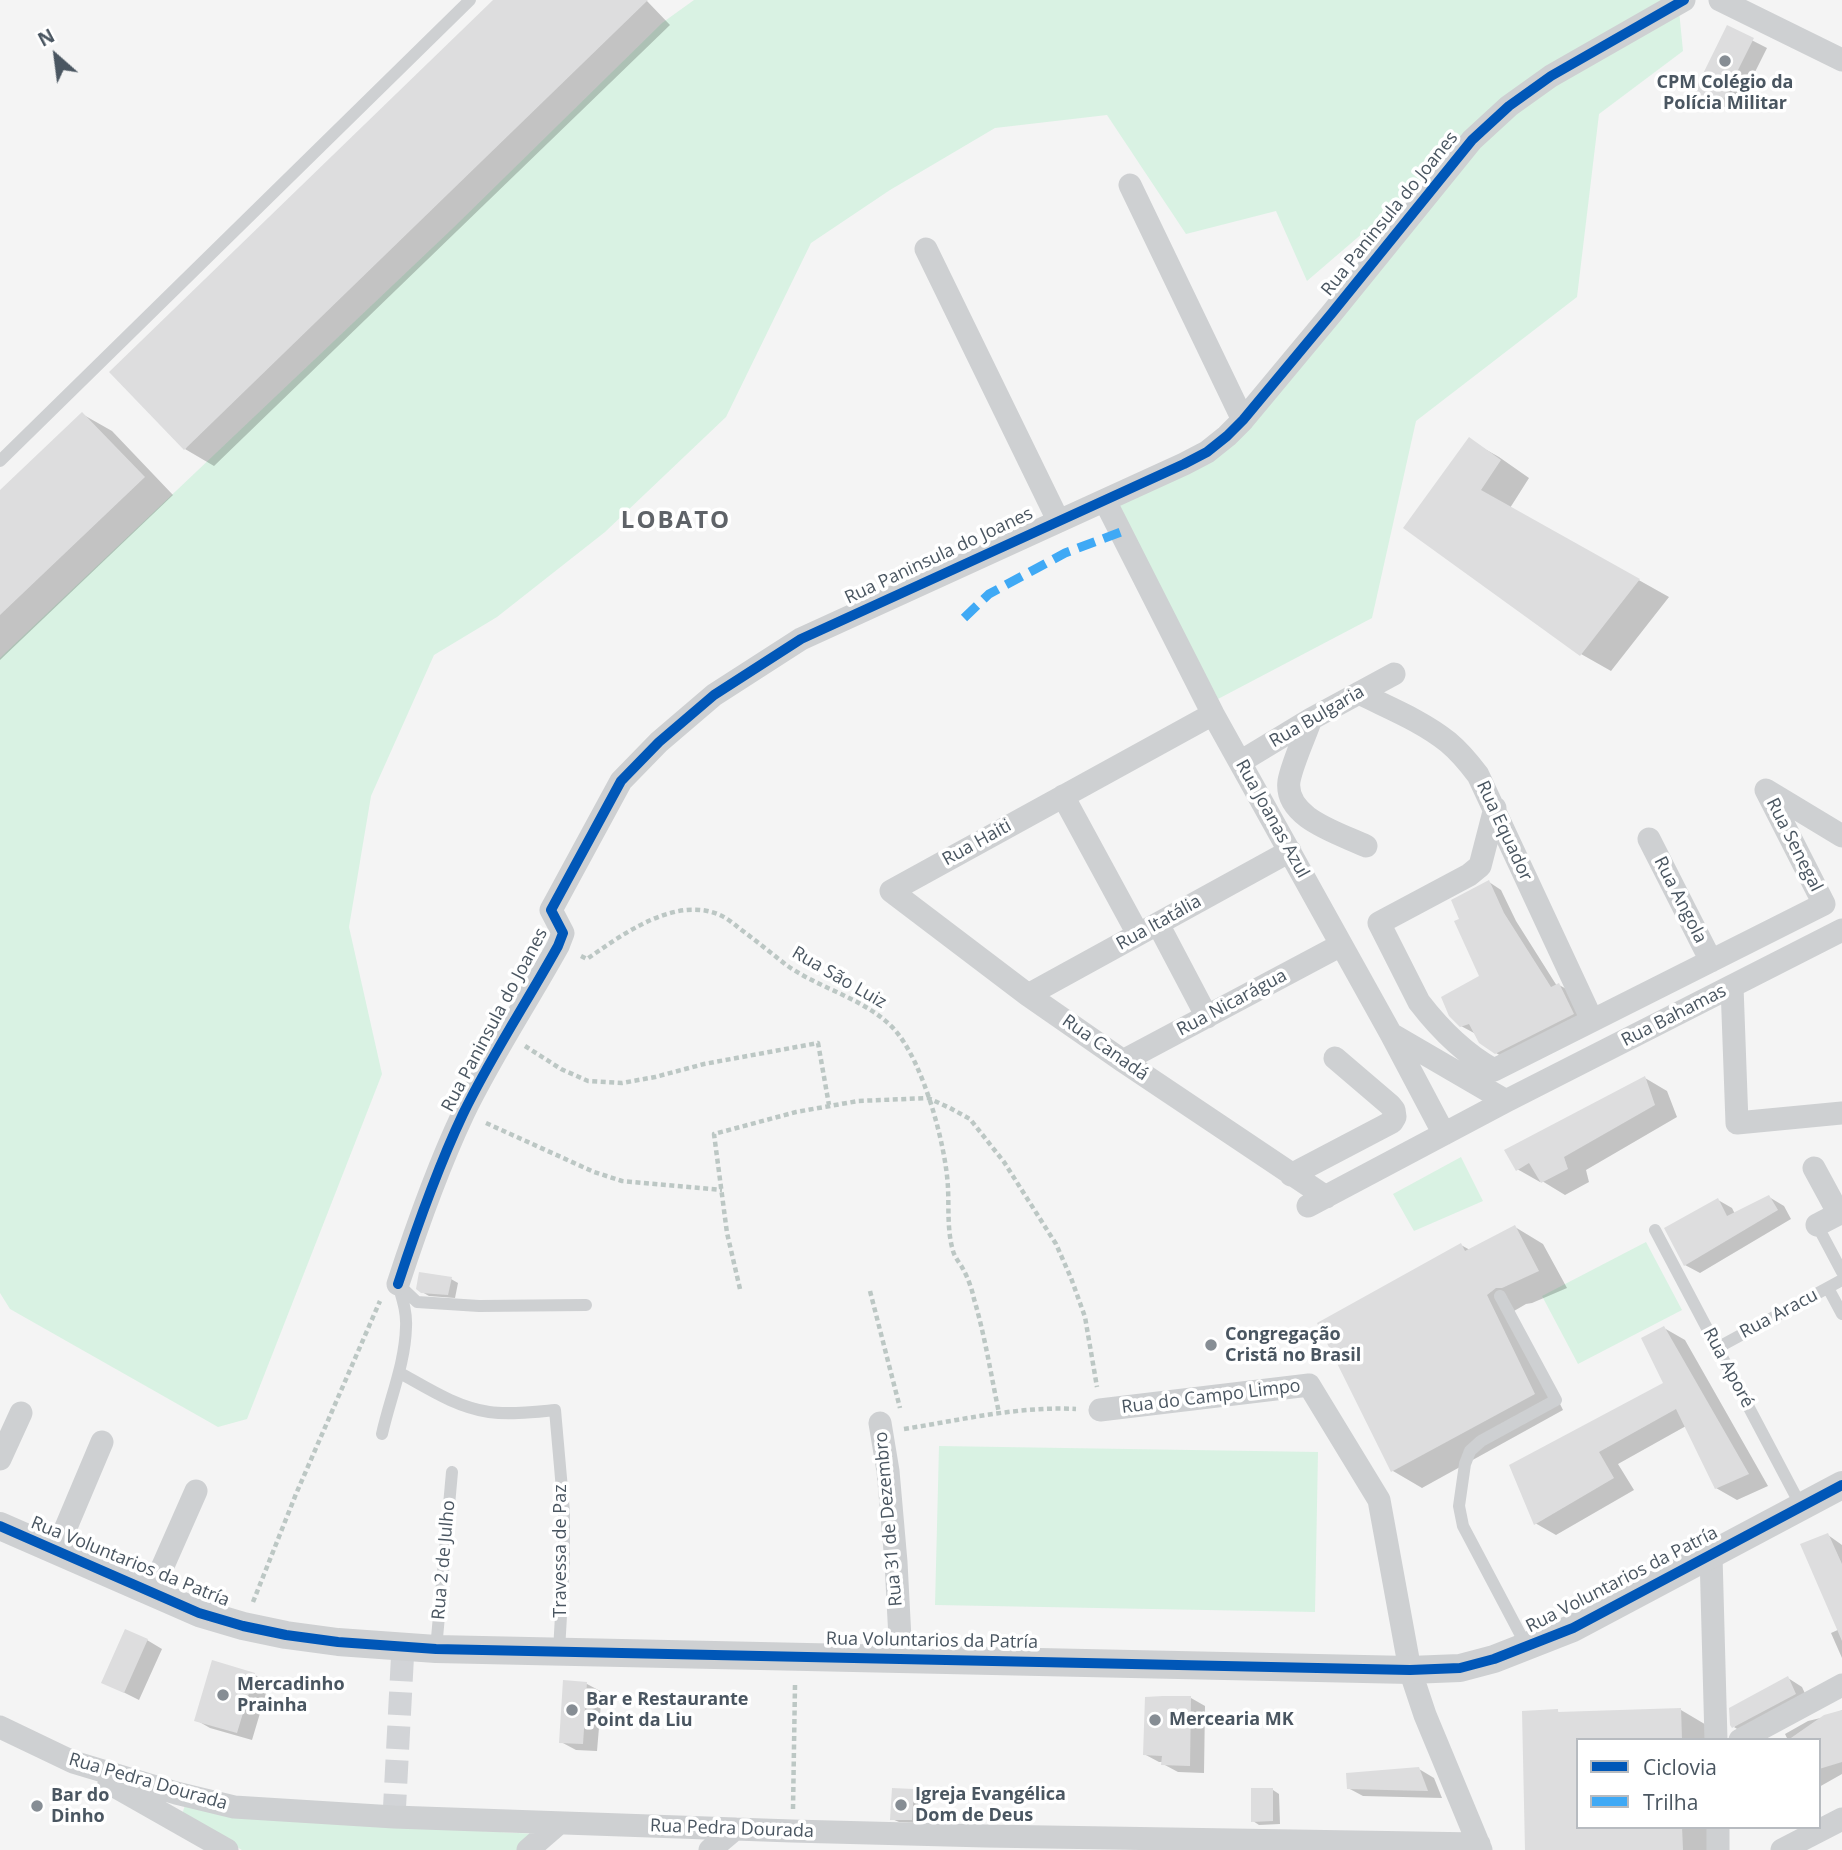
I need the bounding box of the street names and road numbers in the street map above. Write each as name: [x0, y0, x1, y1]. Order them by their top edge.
street label: Rua Paninsula do Joanes: [1317, 128, 1463, 300]
street label: Rua Paninsula do Joanes: [842, 503, 1036, 609]
street label: Rua Bulgaria: [1266, 681, 1368, 753]
street label: Rua Joanas Azul: [1231, 756, 1313, 882]
street label: Rua Equador: [1471, 777, 1537, 885]
street label: Rua Senegal: [1761, 795, 1827, 895]
street label: Rua Haiti: [939, 815, 1015, 871]
street label: Rua Angola: [1649, 853, 1711, 947]
street label: Rua Itatália: [1113, 891, 1205, 955]
street label: Rua Paninsula do Joanes: [437, 924, 553, 1116]
street label: Rua São Luiz: [788, 942, 890, 1014]
street label: Rua Nicarágua: [1173, 965, 1291, 1041]
street label: Rua Bahamas: [1618, 980, 1730, 1052]
street label: Rua Canadá: [1058, 1010, 1152, 1086]
street label: Rua Aracu: [1736, 1284, 1822, 1344]
street label: Rua Aporé: [1698, 1324, 1758, 1412]
street label: Rua do Campo Limpo: [1120, 1375, 1302, 1419]
street label: Rua 31 de Dezembro: [871, 1431, 907, 1607]
street label: Travessa de Paz: [550, 1484, 572, 1618]
street label: Rua 2 de Julho: [428, 1499, 460, 1621]
street label: Rua Voluntarios da Patría: [28, 1512, 232, 1612]
street label: Rua Voluntarios da Patría: [1523, 1522, 1721, 1638]
street label: Rua Voluntarios da Patría: [826, 1628, 1038, 1654]
street label: Rua Pedra Dourada: [66, 1749, 230, 1815]
street label: Rua Pedra Dourada: [650, 1815, 814, 1843]

